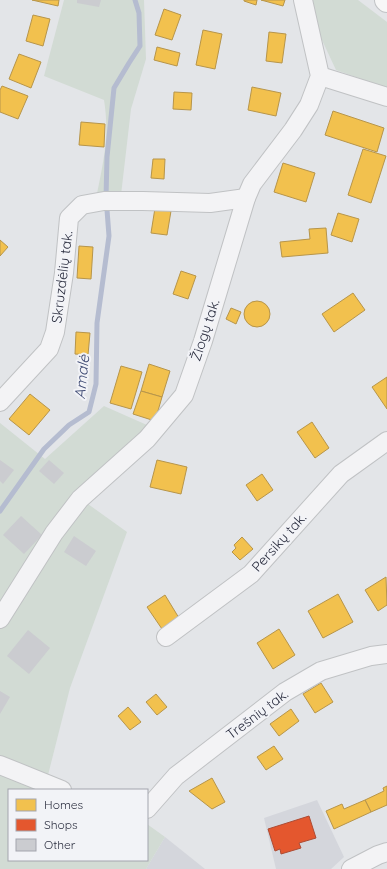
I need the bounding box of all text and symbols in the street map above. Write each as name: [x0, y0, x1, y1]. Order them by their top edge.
street label: Skruzdėlių tak.: [47, 230, 77, 324]
street label: Žiogų tak.: [187, 297, 223, 363]
water label: Amalė: [70, 353, 93, 400]
street label: Persikų tak.: [248, 509, 310, 575]
street label: Trešnių tak.: [222, 685, 292, 743]
legend: [8, 789, 148, 861]
text: Homes: [44, 797, 84, 812]
text: Shops: [44, 817, 78, 832]
text: Other: [44, 837, 76, 852]

